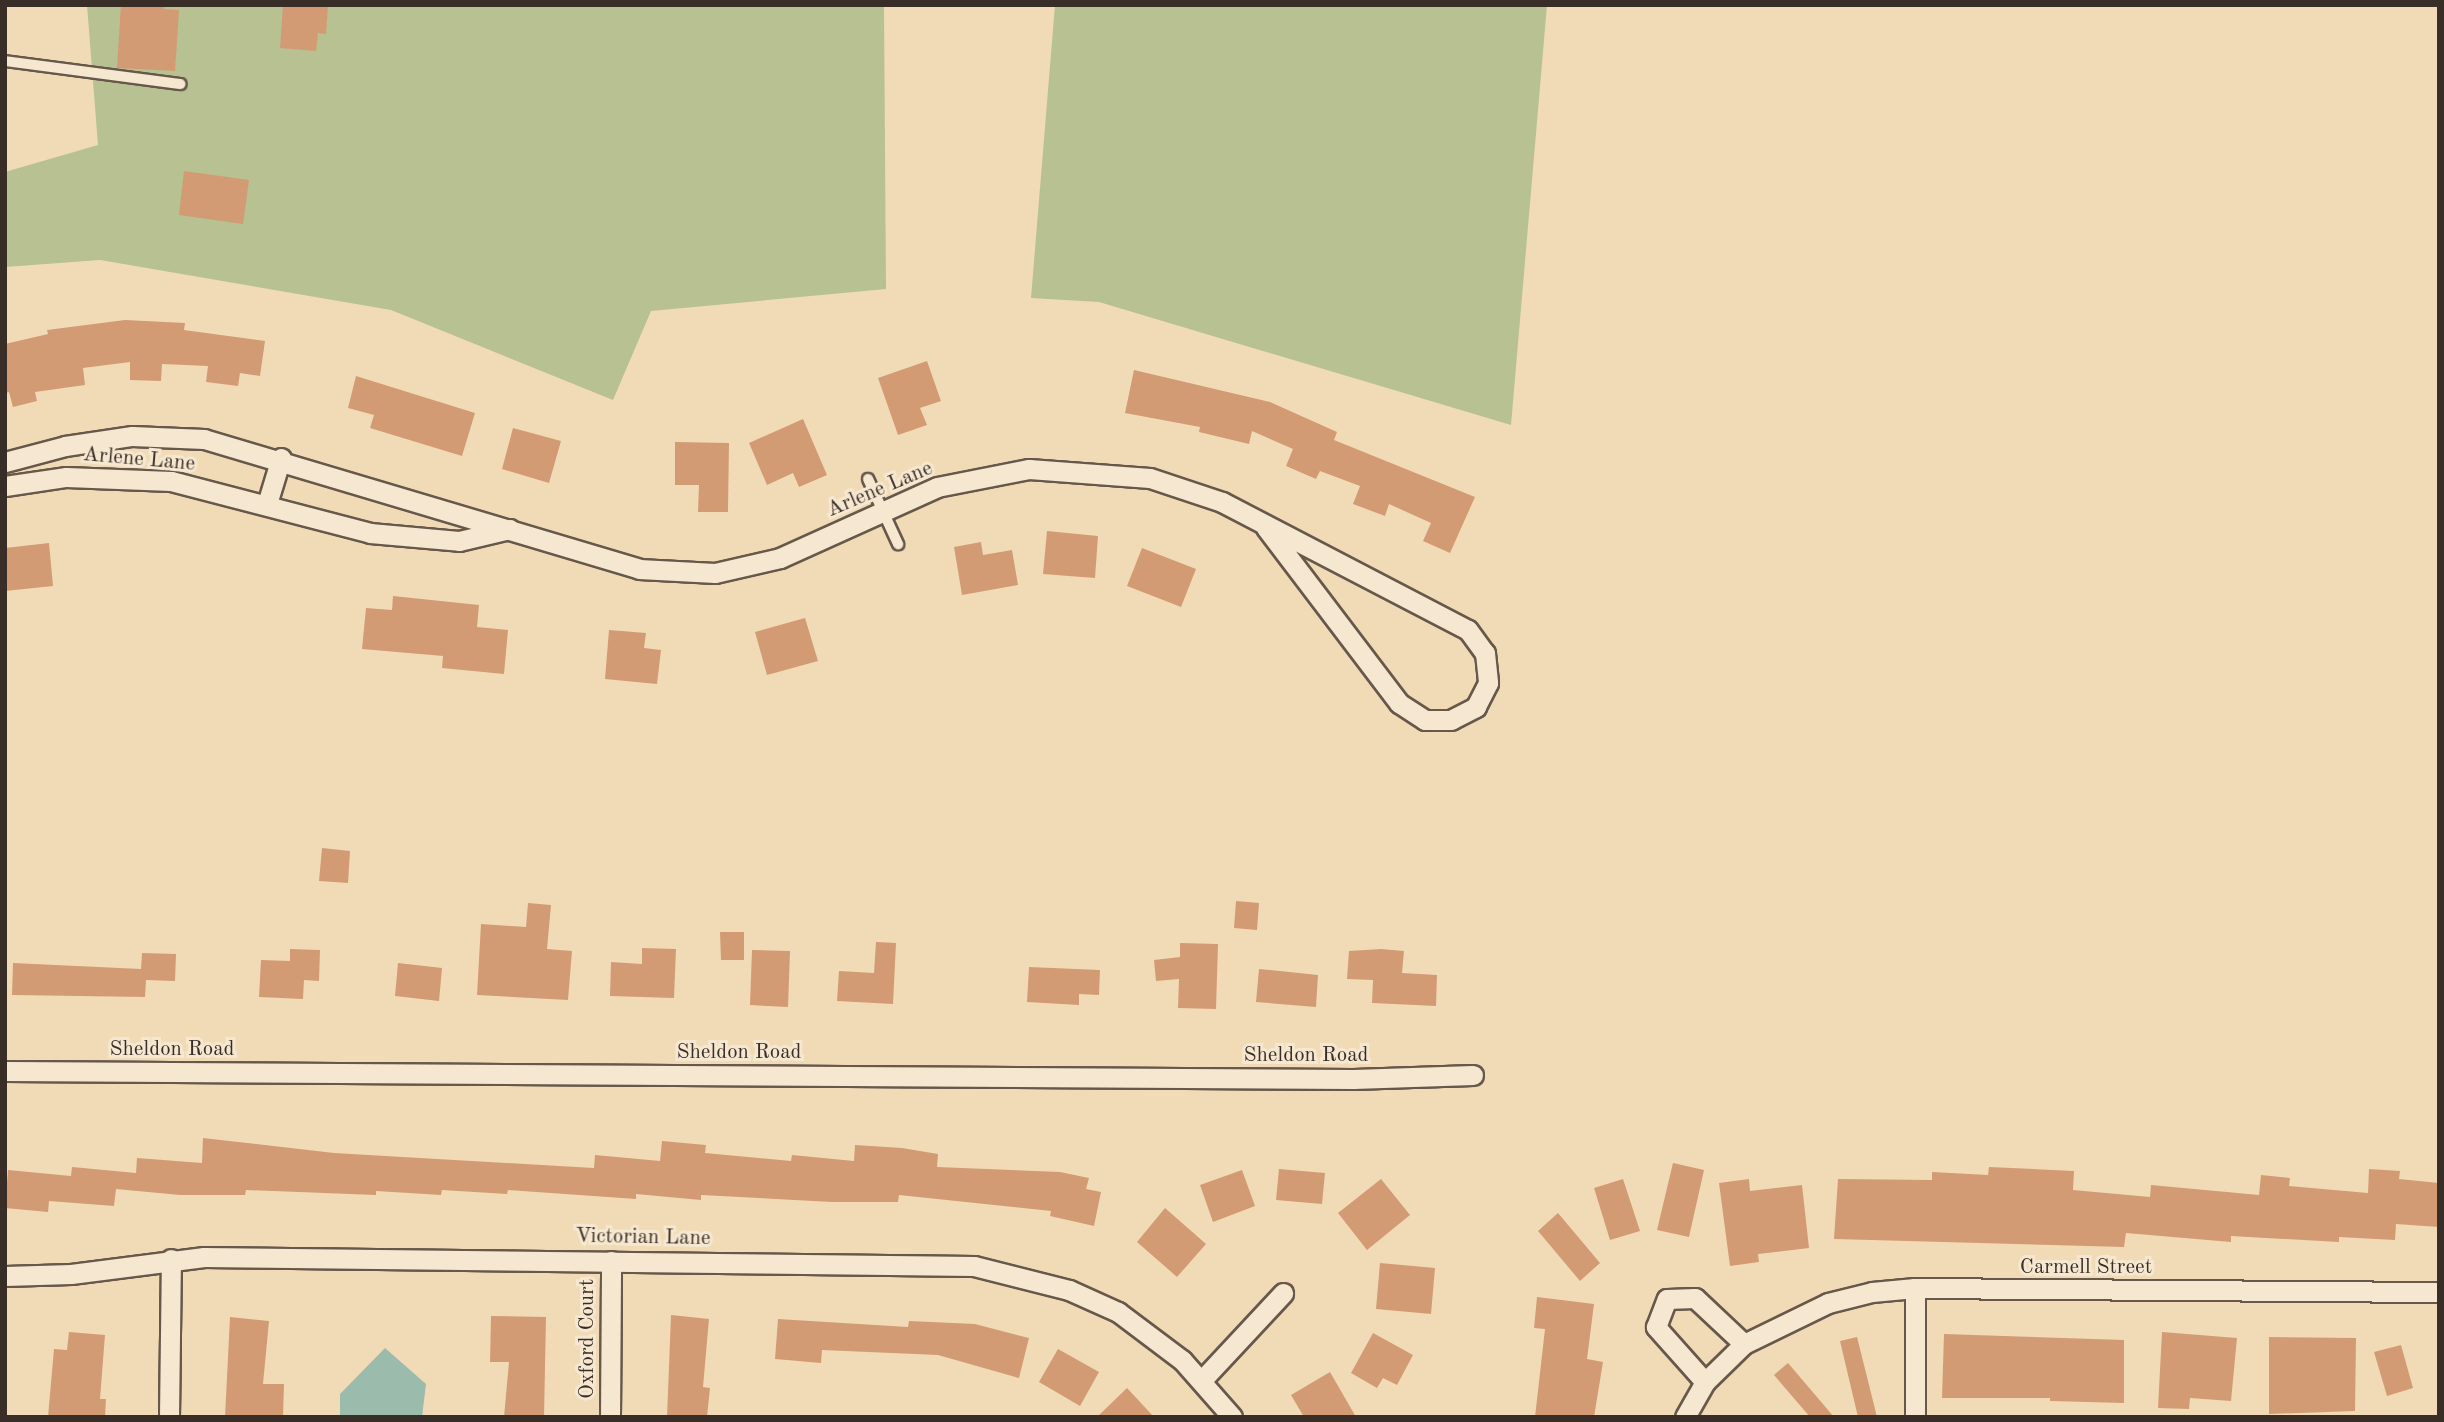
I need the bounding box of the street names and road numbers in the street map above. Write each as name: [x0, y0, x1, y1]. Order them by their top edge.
street label: Arlene Lane: [82, 443, 196, 477]
street label: Arlene Lane: [823, 456, 937, 524]
street label: Sheldon Road: [109, 1037, 235, 1063]
street label: Sheldon Road: [676, 1040, 802, 1066]
street label: Sheldon Road: [1243, 1043, 1369, 1069]
street label: Victorian Lane: [575, 1224, 711, 1252]
street label: Carmell Street: [2020, 1255, 2152, 1281]
street label: Oxford Court: [575, 1279, 601, 1399]

